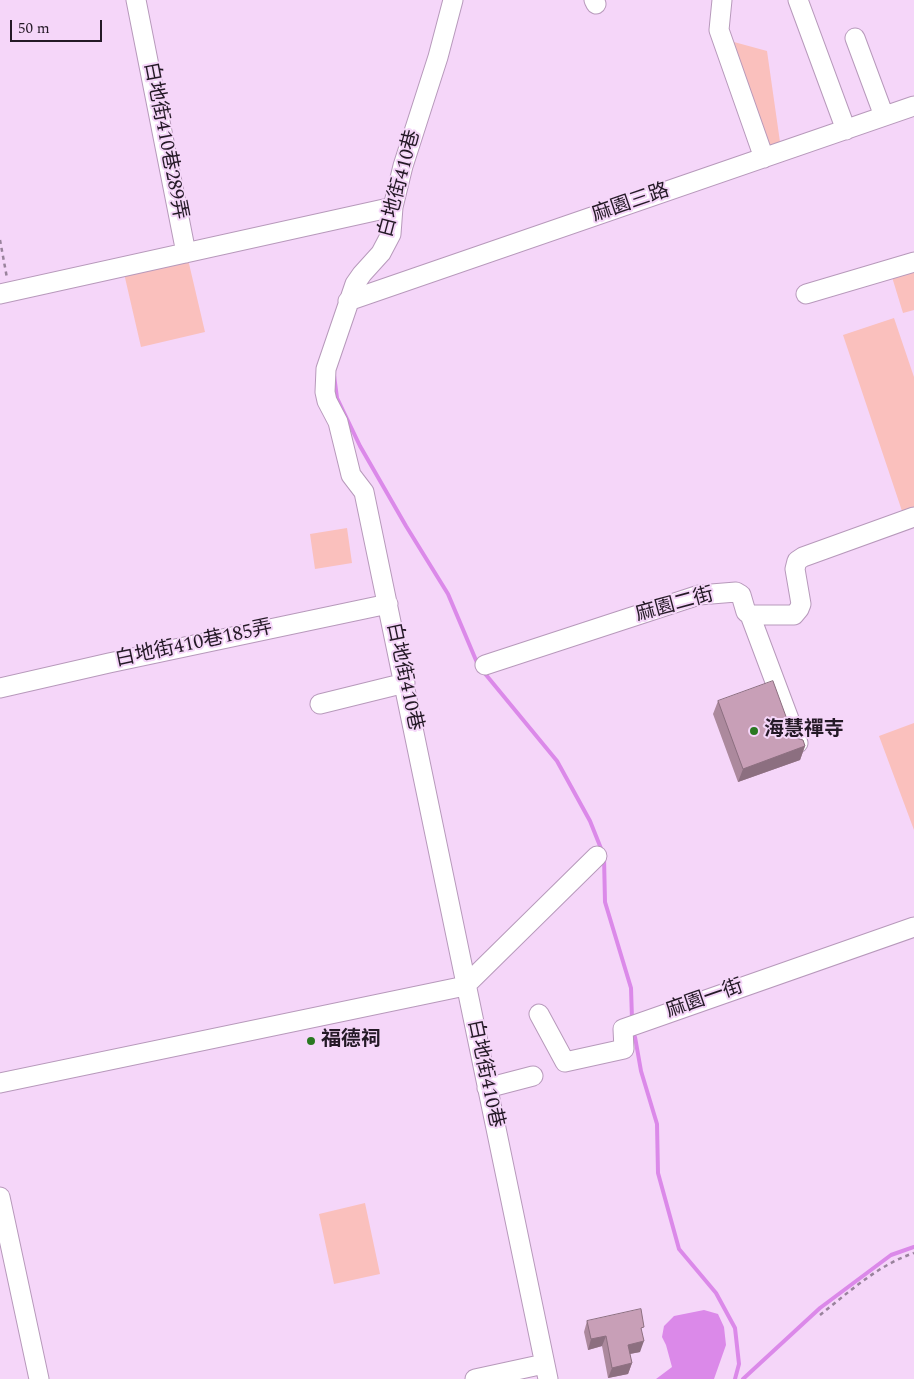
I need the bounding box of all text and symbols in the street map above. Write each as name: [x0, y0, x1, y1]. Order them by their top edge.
scale bar: [12, 10, 105, 42]
text: 50 m: [18, 17, 50, 40]
street label: 白地街410巷289弄: [137, 60, 191, 222]
street label: 白地街410巷: [375, 128, 427, 240]
street label: 麻園三路: [589, 180, 673, 228]
street label: 麻園二街: [633, 584, 717, 628]
street label: 白地街410巷185弄: [113, 617, 275, 673]
street label: 白地街410巷: [380, 621, 426, 733]
place label: 海慧禪寺: [764, 719, 844, 743]
marker: 海慧禪寺: [748, 725, 760, 737]
street label: 麻園一街: [663, 976, 747, 1024]
street label: 白地街410巷: [461, 1018, 507, 1130]
place label: 福德祠: [321, 1029, 381, 1053]
marker: 福德祠: [305, 1035, 317, 1047]

